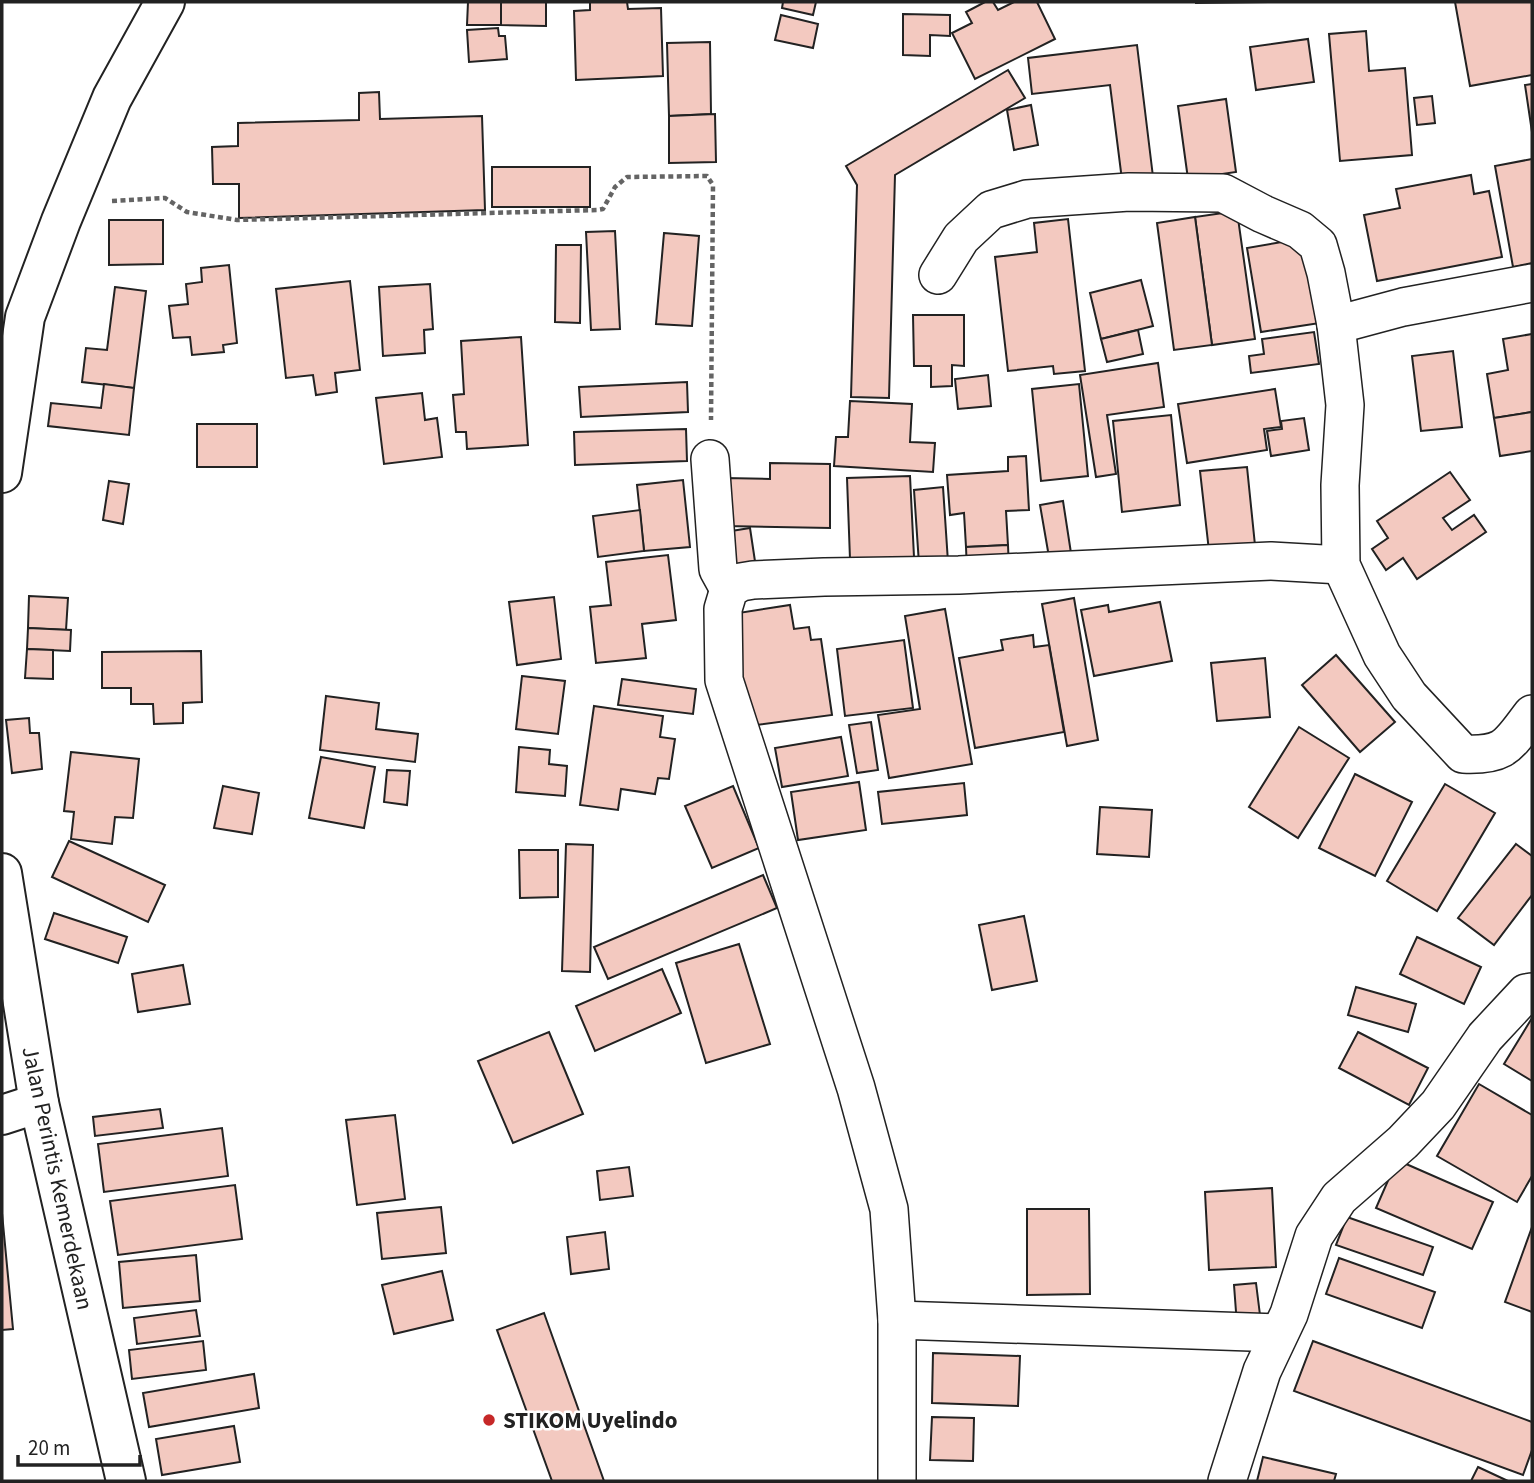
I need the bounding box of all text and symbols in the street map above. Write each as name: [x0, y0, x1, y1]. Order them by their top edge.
street label: Jalan Perintis Kemerdekaan: [13, 1043, 102, 1313]
place label: STIKOM Uyelindo: [503, 1404, 677, 1437]
marker: STIKOM Uyelindo: [481, 1412, 497, 1428]
scale bar: [18, 1424, 140, 1468]
text: 20 m: [28, 1433, 70, 1463]

